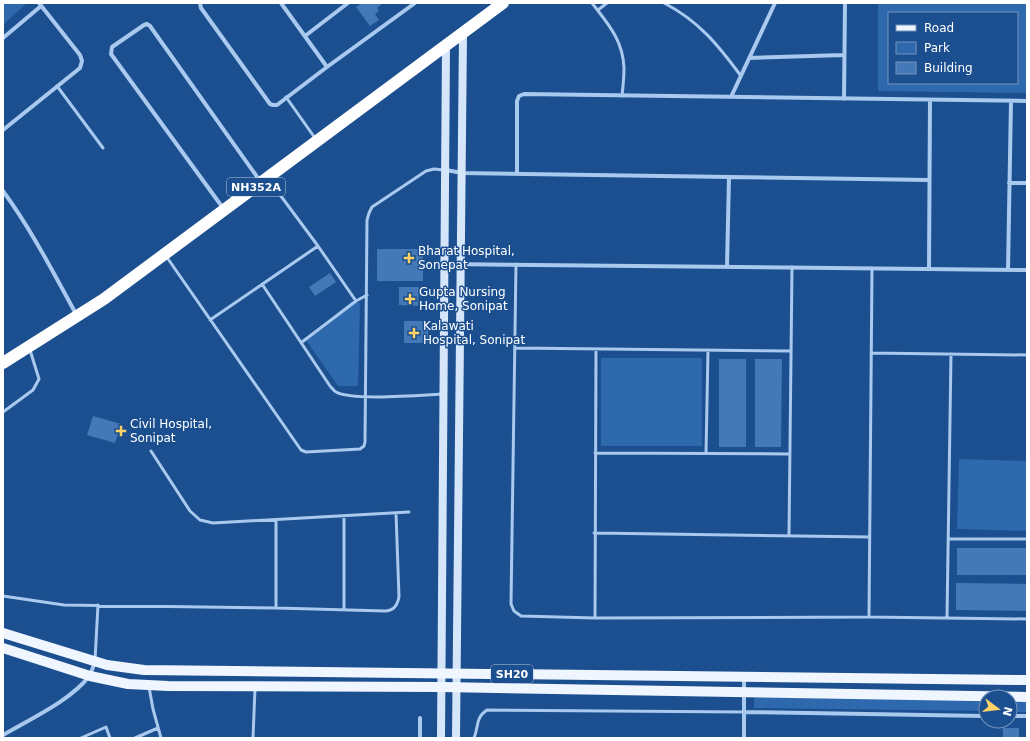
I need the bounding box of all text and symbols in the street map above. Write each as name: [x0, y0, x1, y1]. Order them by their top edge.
legend: [888, 12, 1018, 84]
text: Road: [924, 21, 954, 35]
text: Park: [924, 41, 950, 55]
text: Building: [924, 61, 973, 75]
road number: NH352A: [227, 178, 285, 196]
place label: Bharat Hospital, Sonepat: [418, 244, 515, 272]
marker: Bharat Hospital, Sonepat: [403, 252, 415, 264]
place label: Gupta Nursing Home, Sonipat: [419, 285, 508, 313]
marker: Gupta Nursing Home, Sonipat: [404, 293, 416, 305]
place label: Kalawati Hospital, Sonipat: [423, 319, 525, 347]
marker: Kalawati Hospital, Sonipat: [408, 327, 420, 339]
place label: Civil Hospital, Sonipat: [130, 417, 212, 445]
marker: Civil Hospital, Sonipat: [115, 425, 127, 437]
road number: SH20: [491, 665, 533, 683]
north arrow: [978, 689, 1018, 729]
text: N: [1000, 705, 1015, 718]

